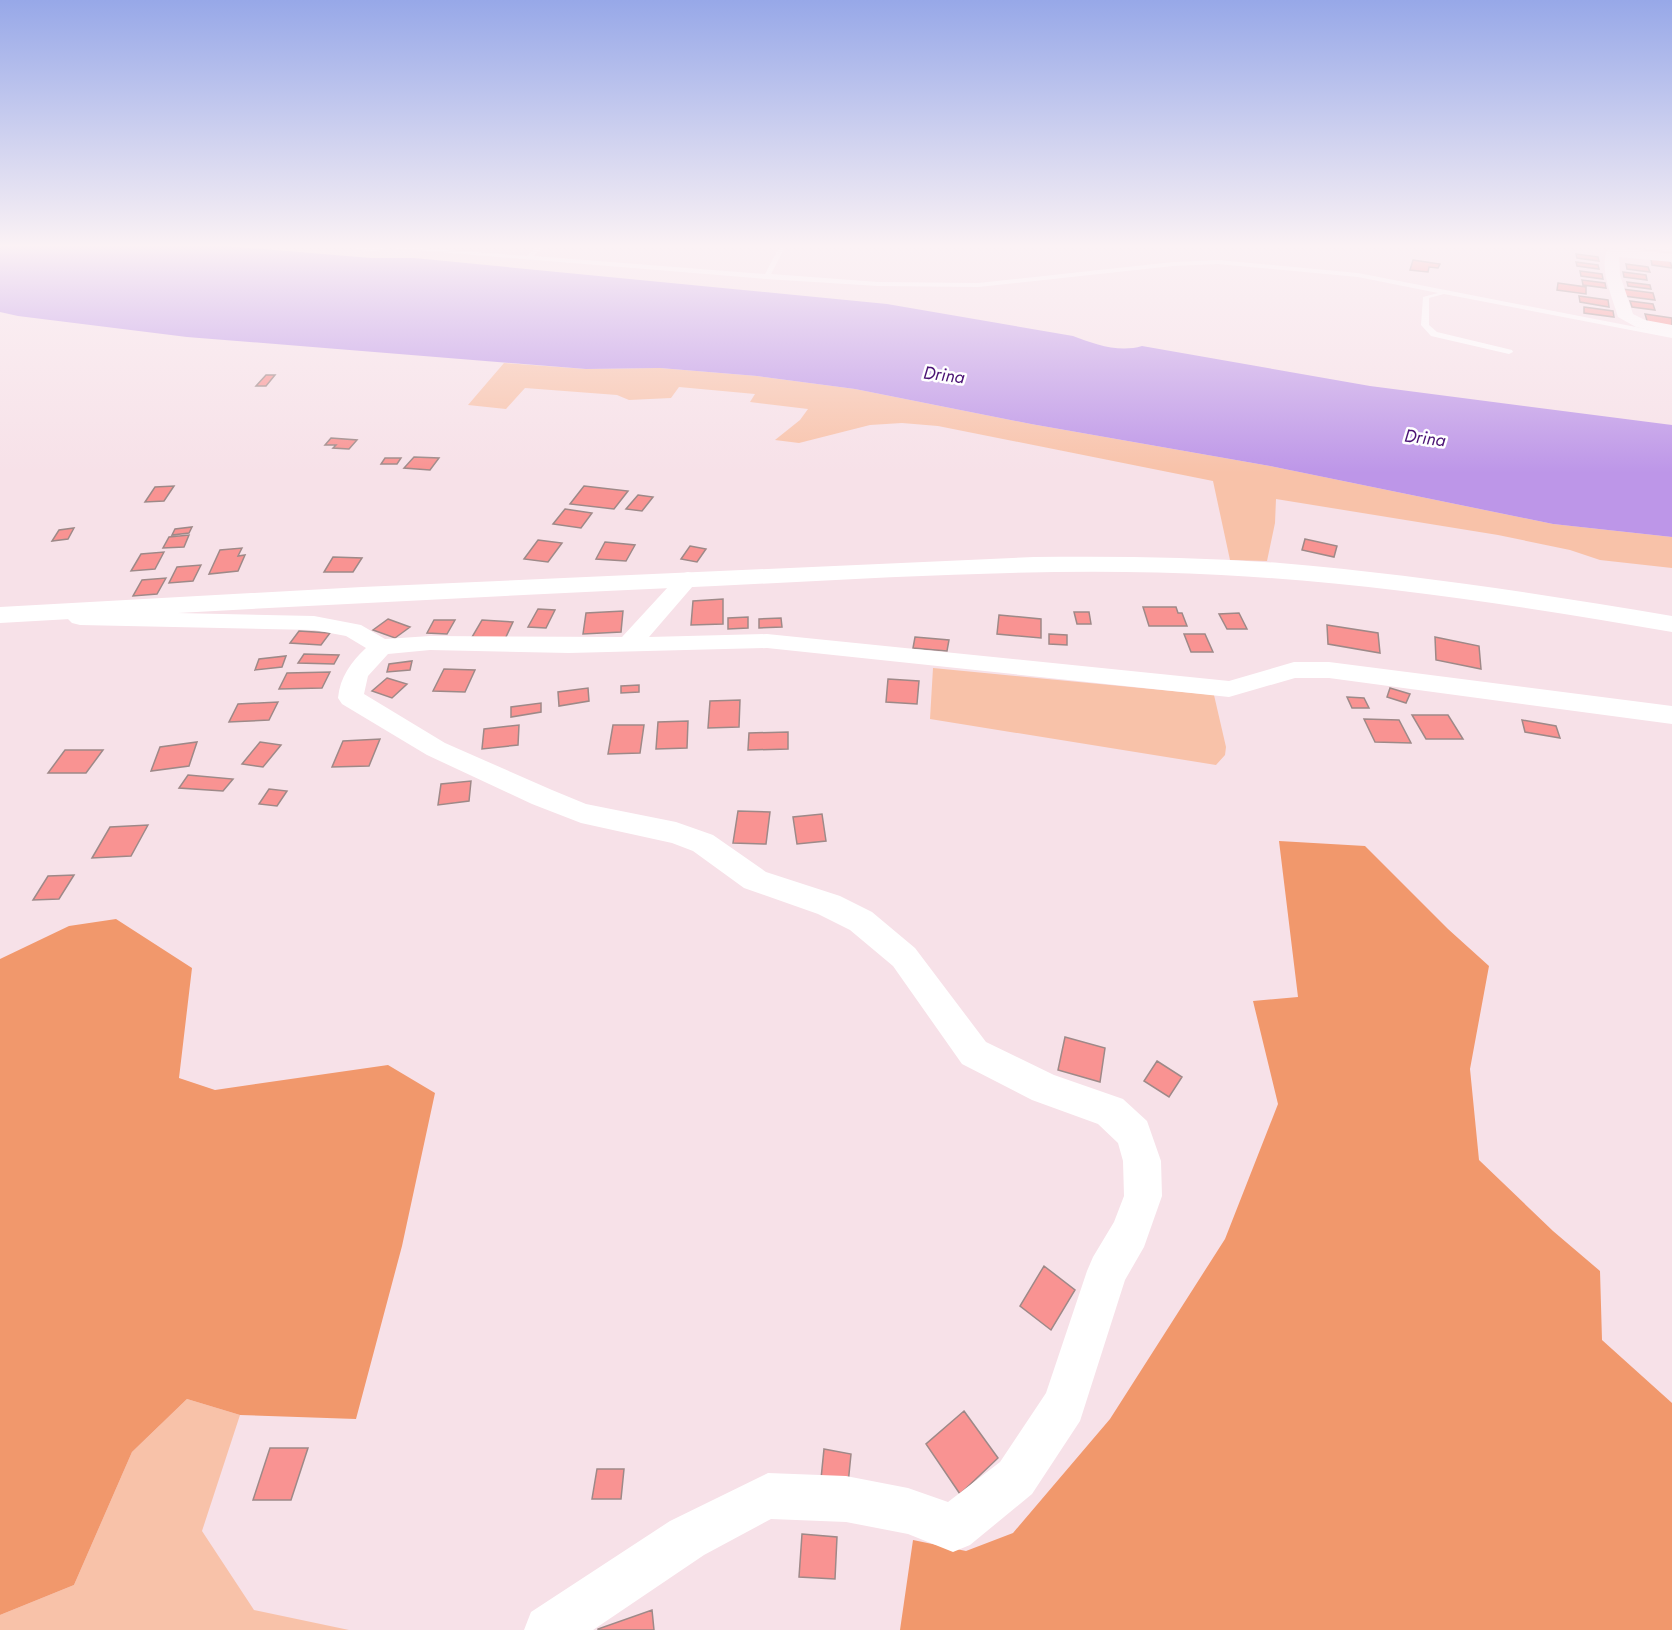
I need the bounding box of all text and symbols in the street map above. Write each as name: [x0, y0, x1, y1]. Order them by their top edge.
water label: Drina: [922, 360, 966, 390]
water label: Drina: [1403, 423, 1447, 453]

